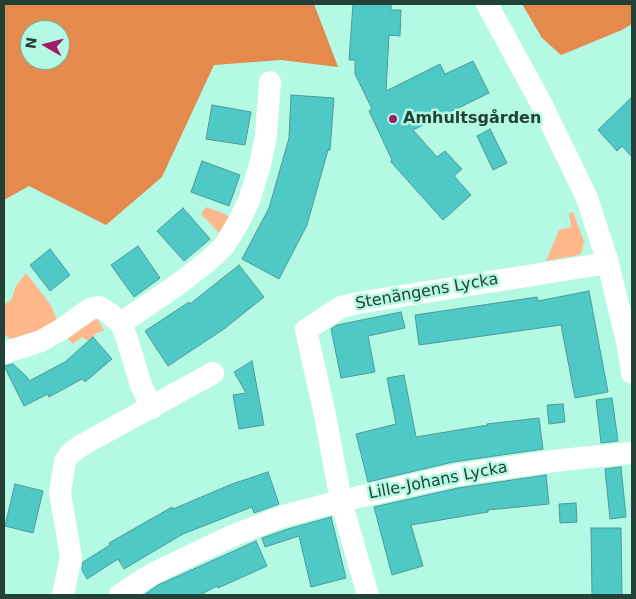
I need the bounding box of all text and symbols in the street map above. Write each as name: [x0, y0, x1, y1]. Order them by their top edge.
north arrow: [20, 20, 70, 70]
text: N: [22, 36, 40, 50]
place label: Amhultsgården: [403, 109, 541, 129]
marker: Amhultsgården: [387, 113, 399, 125]
street label: Stenängens Lycka: [354, 270, 500, 314]
street label: Lille-Johans Lycka: [367, 458, 509, 504]

